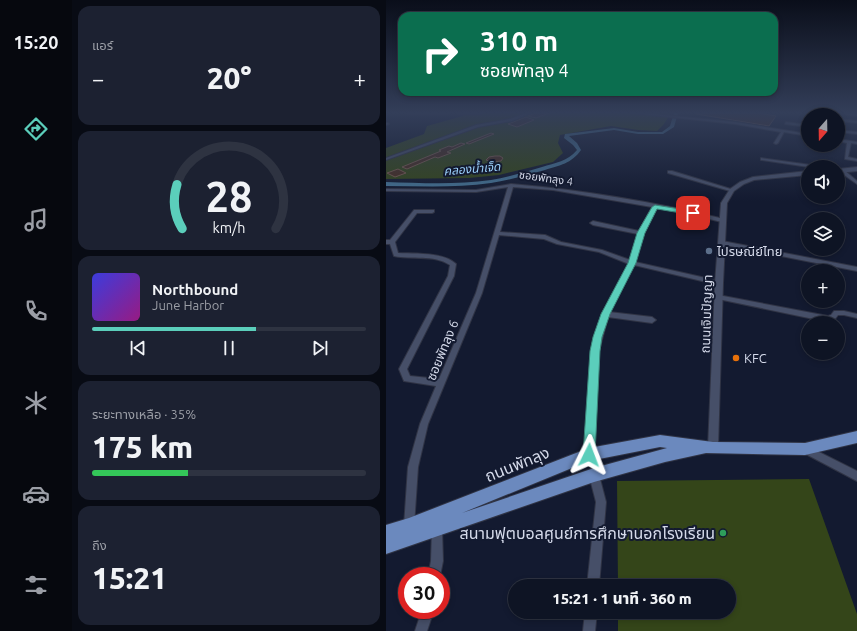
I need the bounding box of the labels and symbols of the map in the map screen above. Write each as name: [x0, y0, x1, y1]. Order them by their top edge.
north arrow: [801, 108, 845, 152]
water label: คลองน้ำเจ็ด: [443, 158, 501, 177]
street label: ซอยพัทลุง 4: [518, 168, 574, 189]
pin: [676, 196, 710, 230]
place label: ไปรษณีย์ไทย: [716, 244, 782, 258]
marker: ไปรษณีย์ไทย: [704, 246, 714, 256]
street label: ถนนเจิมปัญญา: [698, 274, 714, 354]
street label: ซอยพัทลุง 6: [424, 318, 461, 383]
place label: KFC: [744, 351, 767, 365]
marker: KFC: [731, 353, 741, 363]
position arrow: [568, 434, 610, 476]
street label: ถนนพัทลุง: [482, 443, 552, 486]
place label: สนามฟุตบอลศูนย์การศึกษานอกโรงเรียน: [460, 524, 715, 543]
marker: สนามฟุตบอลศูนย์การศึกษานอกโรงเรียน: [718, 528, 728, 538]
speed limit sign: 30: [398, 567, 450, 619]

